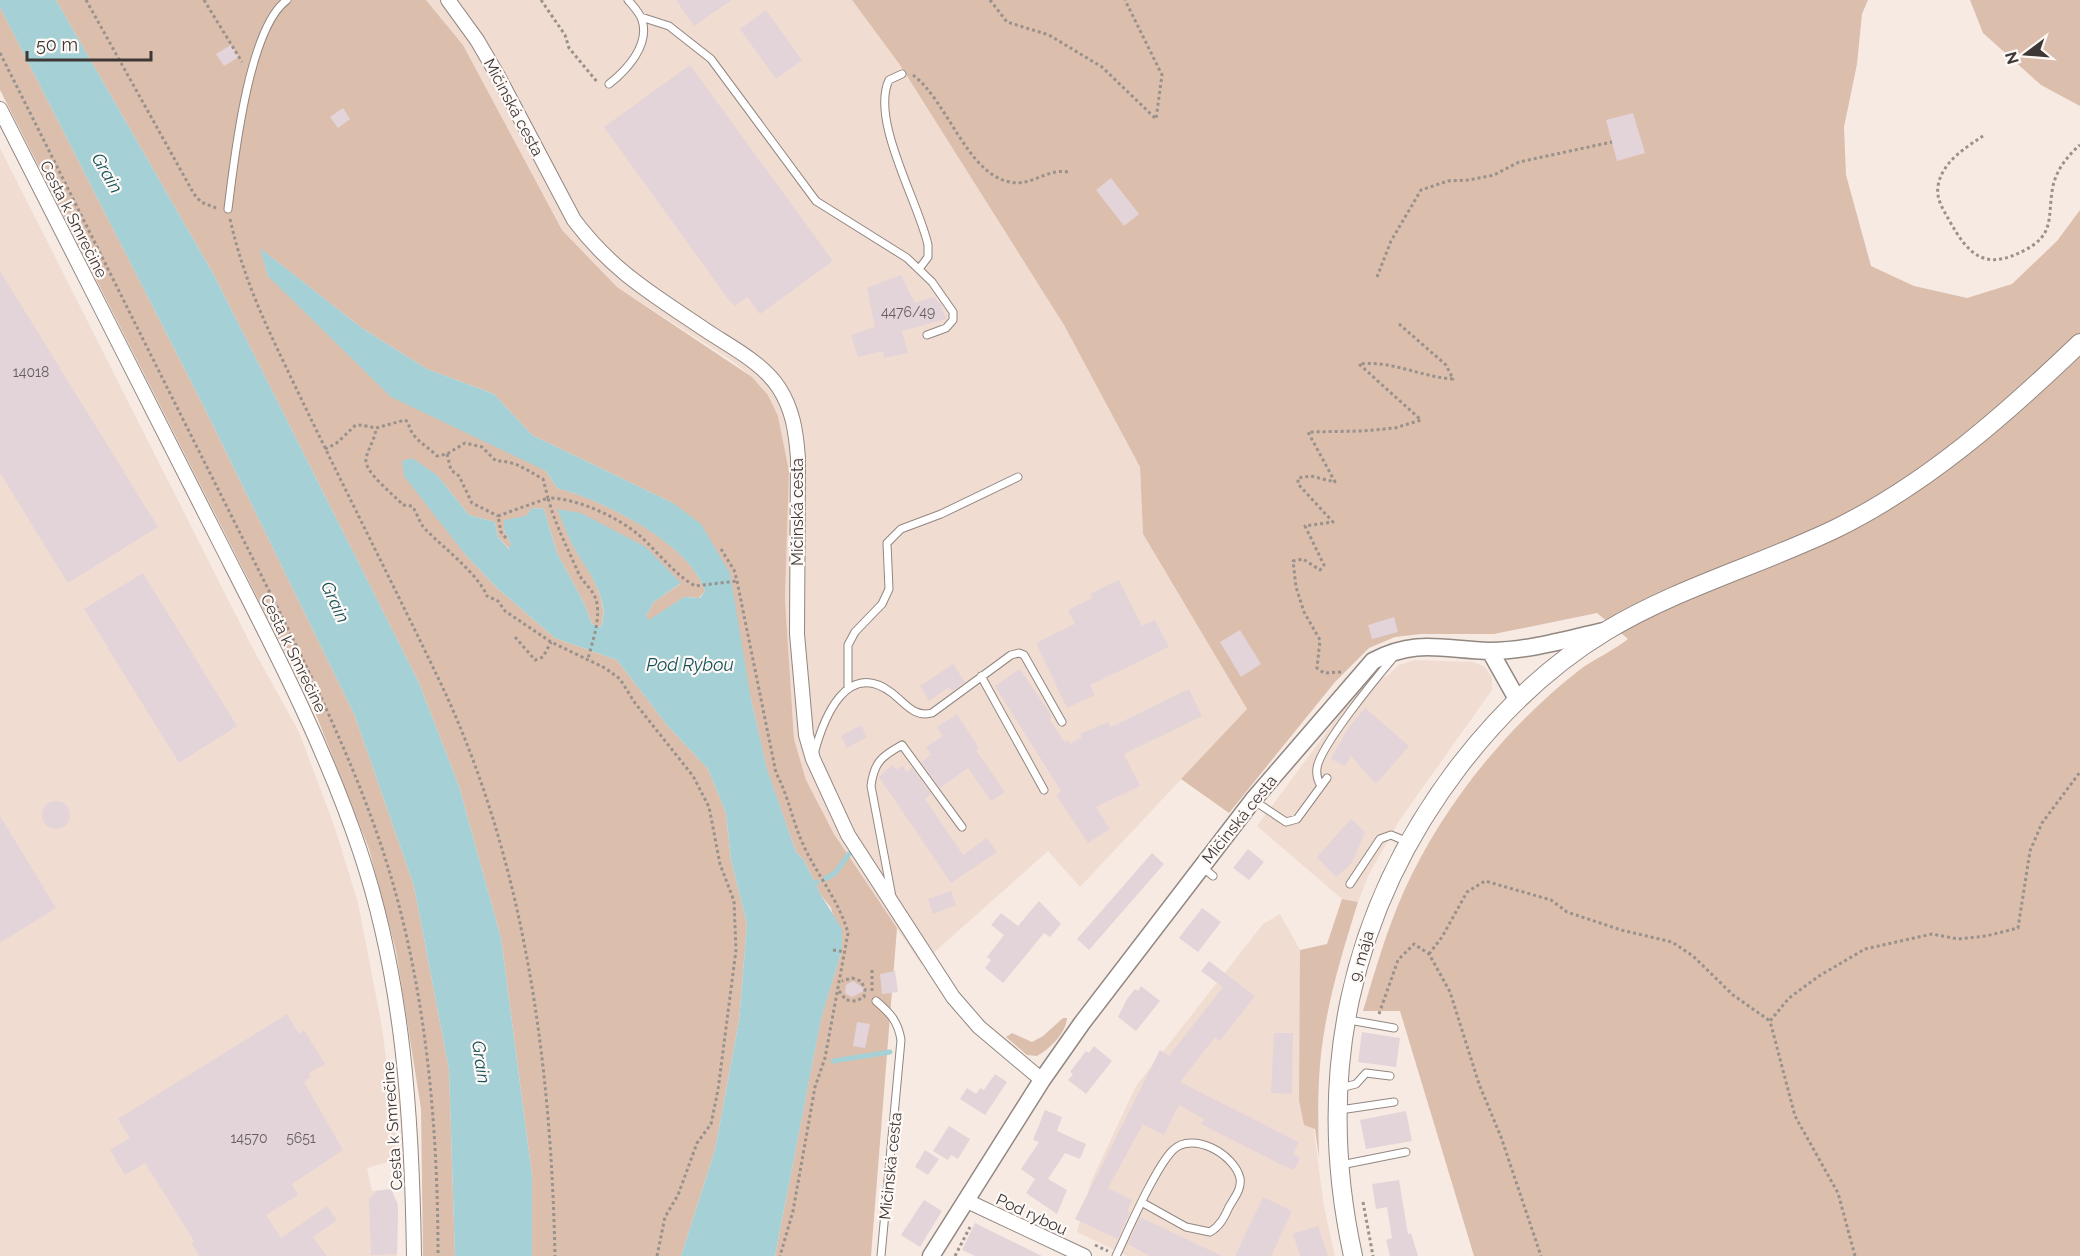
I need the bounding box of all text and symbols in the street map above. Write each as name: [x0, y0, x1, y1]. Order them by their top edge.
scale bar: [27, 24, 152, 62]
north arrow: [1996, 24, 2056, 84]
text: 50 m: [36, 34, 78, 55]
text: N: [2001, 50, 2023, 66]
street label: Mičinská cesta: [480, 55, 547, 159]
water label: Grain: [88, 149, 127, 197]
street label: Cesta k Smrečine: [36, 157, 111, 281]
house number: 4476/49: [881, 304, 935, 320]
house number: 14018: [13, 364, 49, 380]
street label: Mičinská cesta: [788, 458, 807, 566]
water label: Grain: [317, 578, 354, 626]
street label: Cesta k Smrečine: [257, 591, 330, 715]
water label: Pod Rybou: [646, 654, 734, 675]
street label: Mičinská cesta: [1198, 771, 1281, 867]
street label: 9. mája: [1345, 928, 1378, 984]
water label: Grain: [468, 1039, 495, 1085]
street label: Cesta k Smrečine: [379, 1061, 406, 1191]
street label: Mičinská cesta: [875, 1111, 906, 1221]
house number: 14570: [230, 1130, 268, 1146]
house number: 5651: [286, 1130, 316, 1146]
street label: Pod rybou: [993, 1190, 1070, 1239]

